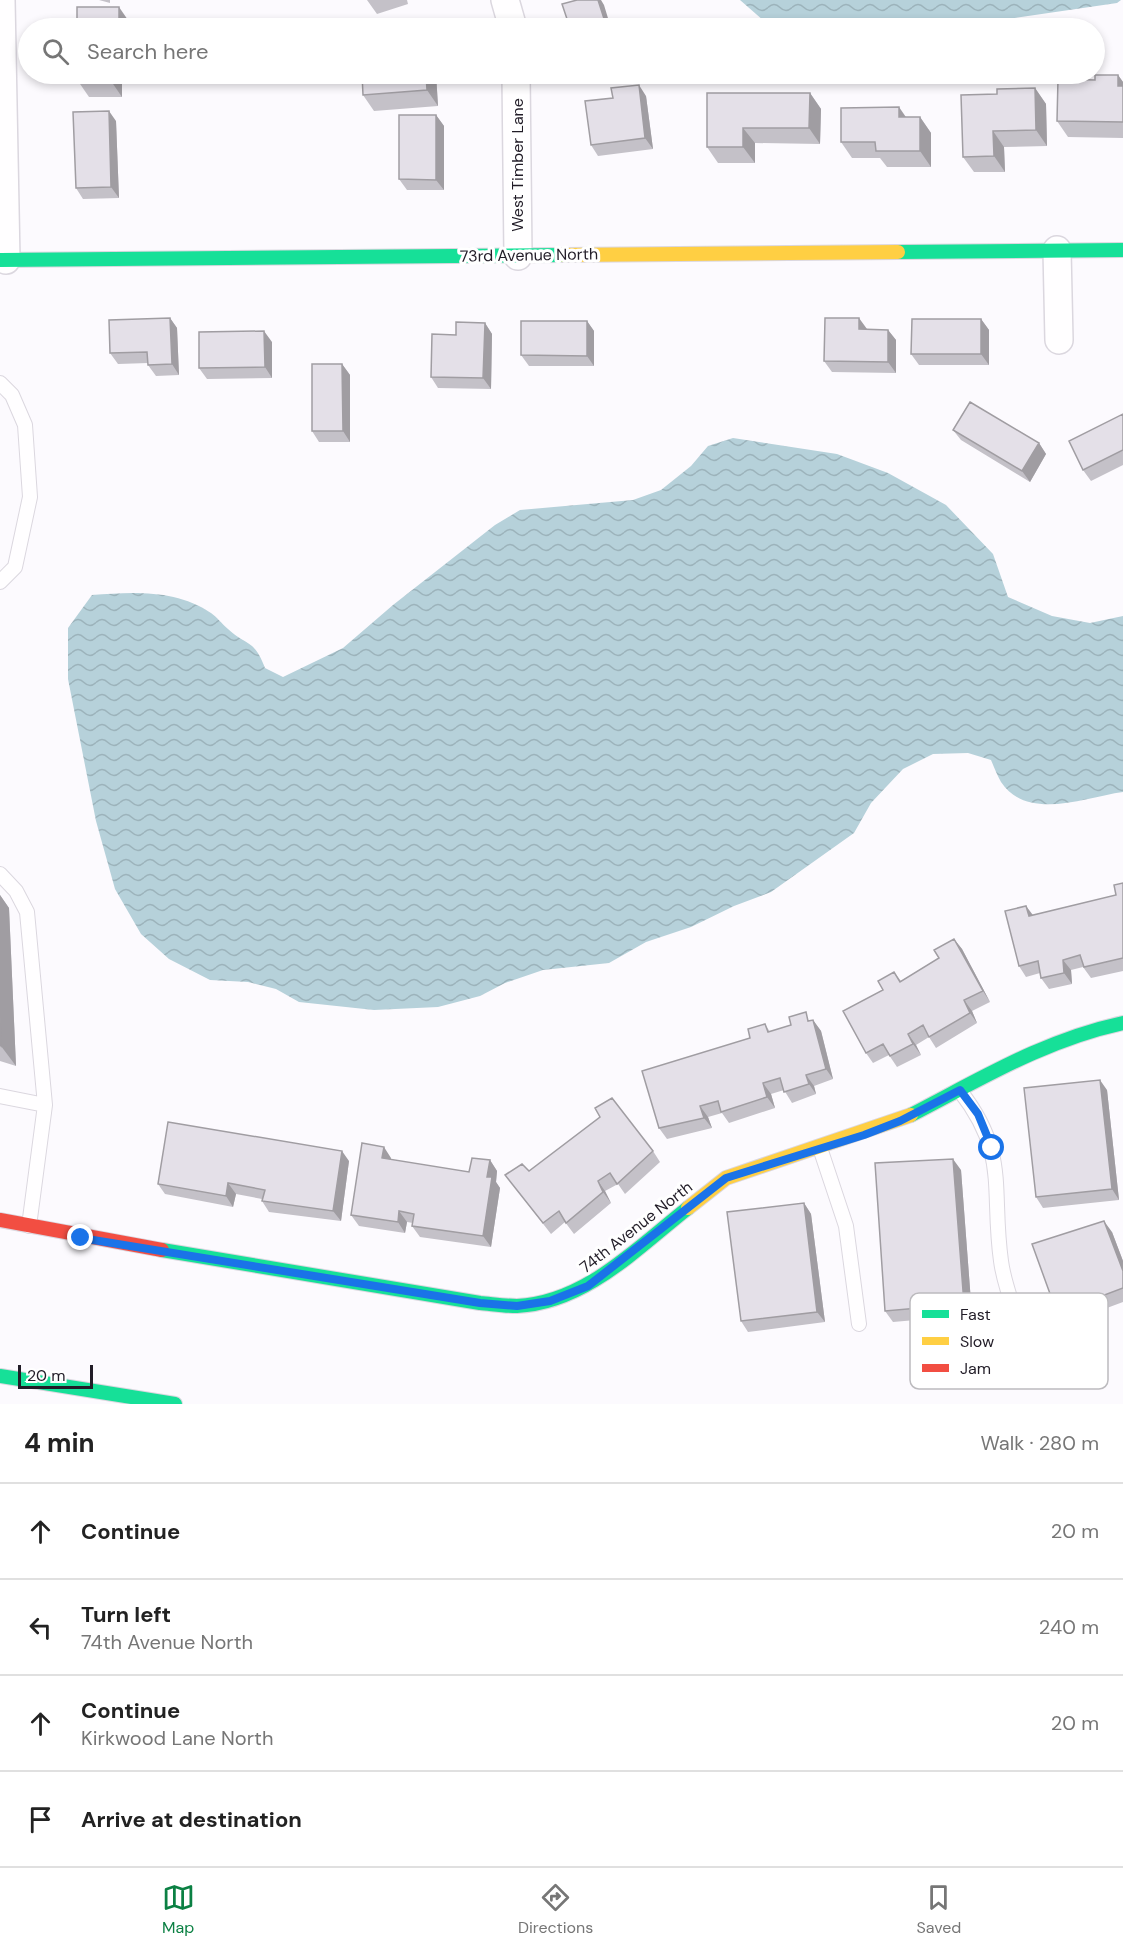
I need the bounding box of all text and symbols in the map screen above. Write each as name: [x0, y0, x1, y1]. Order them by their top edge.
search box: [18, 18, 1105, 84]
icon: search: [39, 35, 72, 68]
text: Search here: [87, 37, 208, 66]
street label: West Timber Lane: [507, 98, 528, 232]
street label: 73rd Avenue North: [460, 243, 598, 267]
route start: [978, 1134, 1004, 1160]
street label: 74th Avenue North: [575, 1176, 697, 1278]
route end: [67, 1224, 93, 1250]
legend: [910, 1293, 1108, 1389]
text: Fast: [960, 1304, 991, 1325]
text: Slow: [960, 1331, 994, 1352]
text: Jam: [960, 1358, 991, 1379]
scale bar: [18, 1362, 93, 1390]
text: 20 m: [27, 1365, 66, 1386]
text: 4 min: [24, 1426, 95, 1460]
text: Walk · 280 m: [980, 1430, 1099, 1456]
icon: ahead: [24, 1515, 57, 1548]
text: Continue: [81, 1517, 180, 1546]
text: 20 m: [1051, 1518, 1099, 1544]
text: Turn left: [81, 1600, 171, 1629]
icon: left: [24, 1611, 57, 1644]
text: 240 m: [1039, 1614, 1099, 1640]
text: 74th Avenue North: [81, 1629, 253, 1655]
text: Continue: [81, 1696, 180, 1725]
icon: ahead: [24, 1707, 57, 1740]
text: 20 m: [1051, 1710, 1099, 1736]
text: Kirkwood Lane North: [81, 1725, 273, 1751]
icon: arrive: [24, 1803, 57, 1836]
text: Arrive at destination: [81, 1805, 302, 1834]
tab: Map: [162, 1881, 195, 1938]
tab: Directions: [518, 1881, 593, 1938]
tab: Saved: [917, 1881, 961, 1938]

